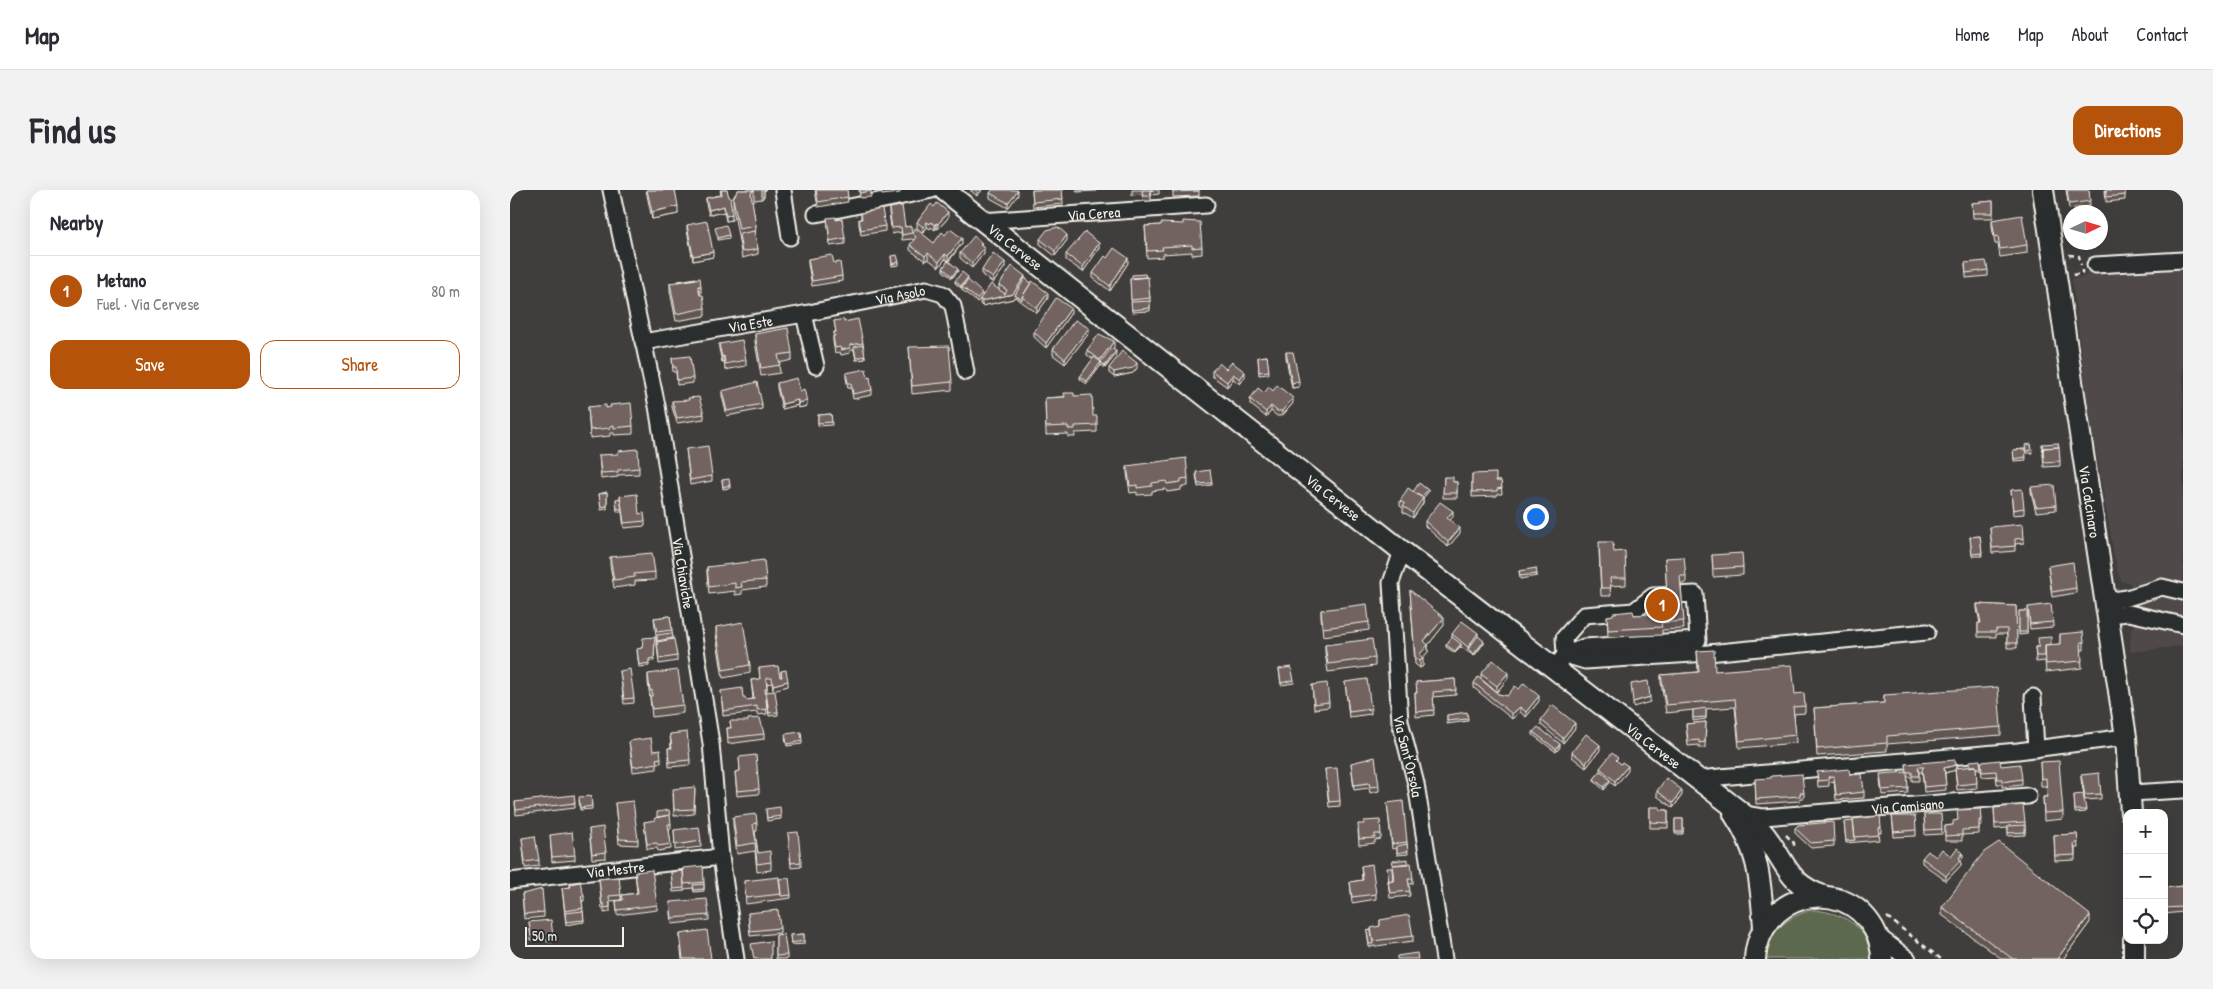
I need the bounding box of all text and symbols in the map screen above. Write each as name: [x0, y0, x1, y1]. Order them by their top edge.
text: Map: [25, 19, 59, 51]
text: Home: [1955, 22, 1990, 47]
text: Map: [2018, 22, 2043, 47]
text: About: [2071, 22, 2108, 47]
text: Contact: [2136, 22, 2188, 47]
button: Directions: [2073, 106, 2183, 155]
text: Find us: [30, 107, 116, 154]
street label: Via Cerea: [1067, 201, 1121, 225]
north arrow: [2063, 205, 2108, 250]
text: Nearby: [50, 208, 103, 237]
street label: Via Cervese: [983, 218, 1047, 275]
text: Metano: [97, 267, 146, 293]
street label: Via Asolo: [873, 279, 927, 310]
text: 1: [63, 280, 69, 302]
text: 80 m: [431, 280, 460, 302]
text: Fuel · Via Cervese: [97, 293, 200, 315]
street label: Via Este: [727, 309, 774, 338]
button: Save: [50, 340, 250, 389]
button: Share: [260, 340, 460, 389]
street label: Via Calcinaro: [2074, 464, 2106, 539]
street label: Via Cervese: [1302, 469, 1366, 525]
your location: [1523, 504, 1549, 530]
street label: Via Chiaviche: [668, 536, 700, 610]
pin: 1: [1646, 586, 1678, 624]
street label: Via Sant'Orsola: [1389, 714, 1428, 799]
street label: Via Cervese: [1622, 717, 1686, 773]
street label: Via Camisano: [1870, 792, 1945, 819]
map controls: [2123, 809, 2168, 944]
button: +: [2123, 809, 2168, 854]
button: −: [2123, 854, 2168, 899]
street label: Via Mestre: [585, 855, 646, 883]
button: locate: [2123, 899, 2168, 944]
scale bar: [525, 924, 624, 947]
text: 50 m: [532, 926, 557, 945]

